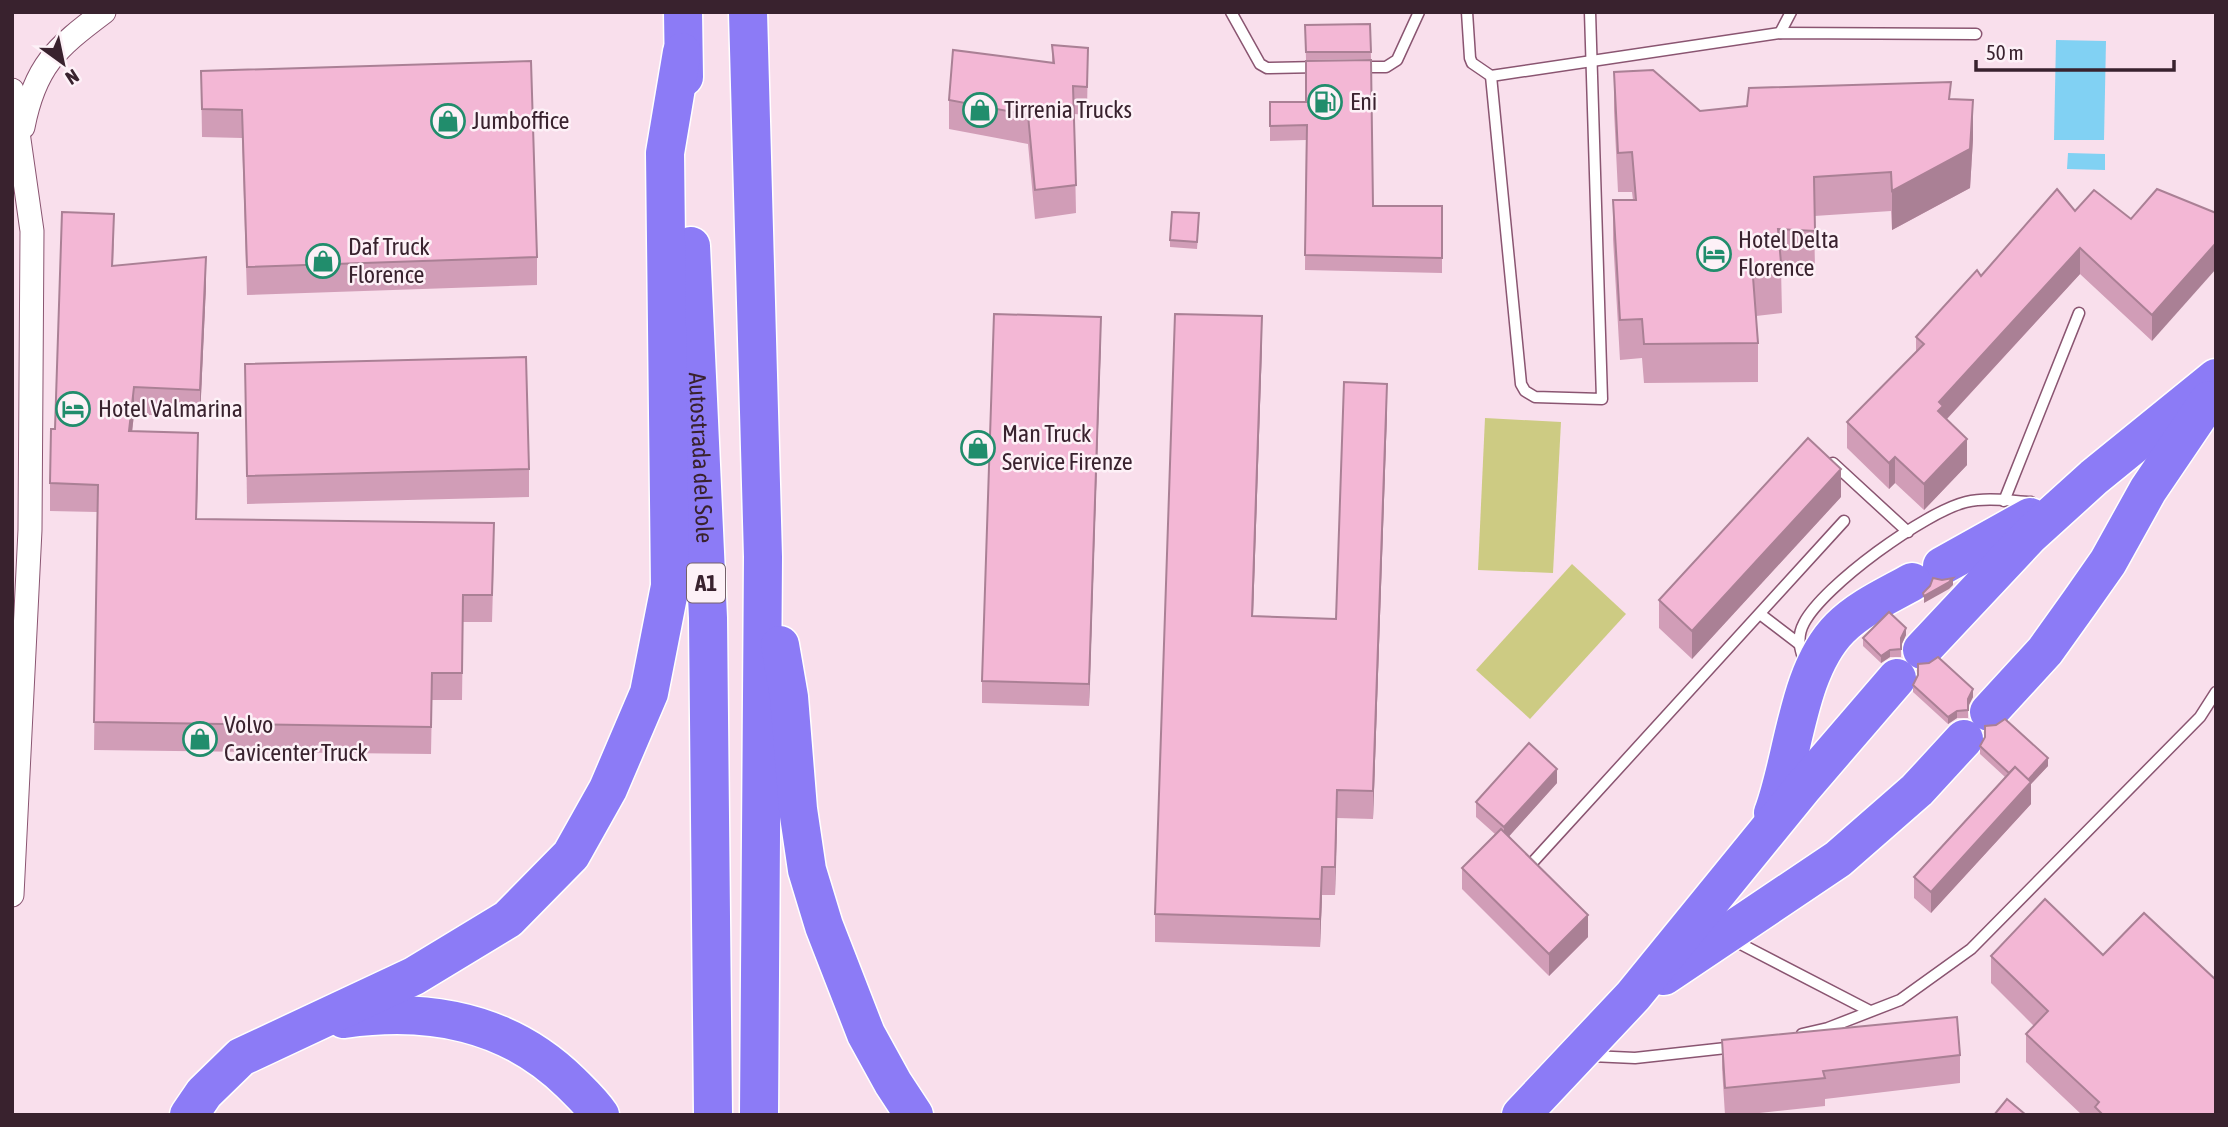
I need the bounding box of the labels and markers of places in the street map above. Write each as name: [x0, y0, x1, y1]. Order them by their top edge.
fuel station icon: Eni: [1306, 83, 1344, 121]
place label: Eni: [1350, 88, 1377, 115]
shop icon: Tirrenia Trucks: [961, 91, 999, 129]
place label: Tirrenia Trucks: [1004, 96, 1132, 123]
shop icon: Jumboffice: [429, 102, 467, 140]
place label: Jumboffice: [472, 107, 570, 134]
place label: Hotel Delta Florence: [1738, 226, 1839, 281]
place label: Daf Truck Florence: [348, 233, 430, 288]
hotel icon: Hotel Delta Florence: [1695, 235, 1733, 273]
shop icon: Daf Truck Florence: [304, 242, 342, 280]
hotel icon: Hotel Valmarina: [54, 390, 92, 428]
place label: Hotel Valmarina: [98, 395, 243, 422]
place label: Man Truck Service Firenze: [1002, 420, 1133, 475]
shop icon: Man Truck Service Firenze: [959, 429, 997, 467]
place label: Volvo Cavicenter Truck: [224, 711, 368, 766]
shop icon: Volvo Cavicenter Truck: [181, 720, 219, 758]

